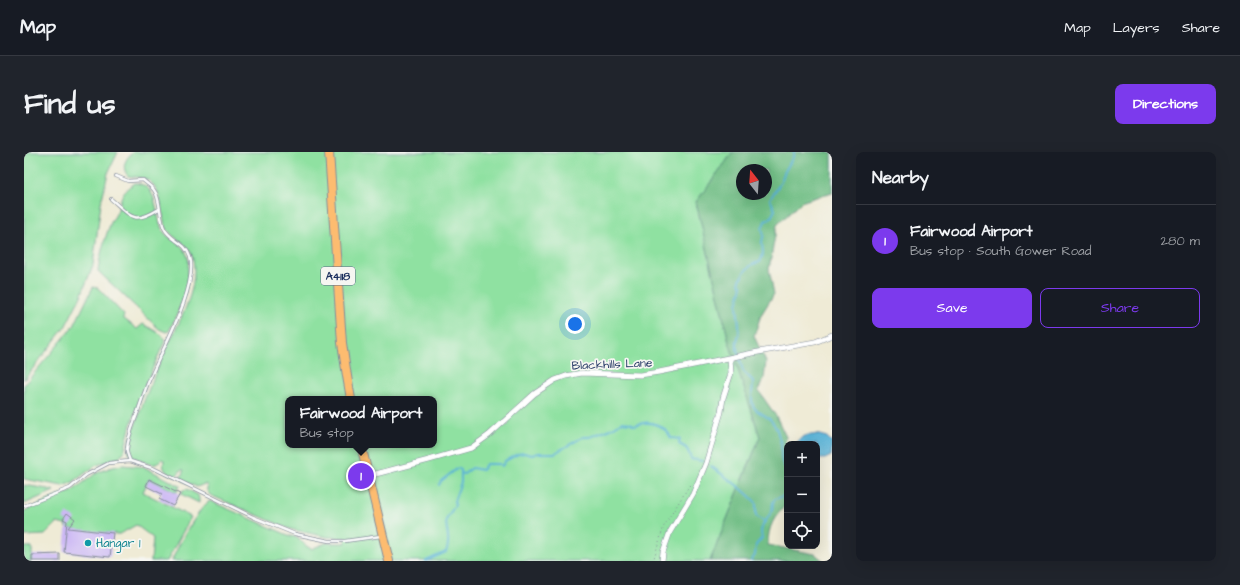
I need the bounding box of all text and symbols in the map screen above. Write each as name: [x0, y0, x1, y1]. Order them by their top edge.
text: Map: [20, 14, 56, 41]
text: Map: [1064, 18, 1091, 38]
text: Layers: [1113, 18, 1160, 38]
text: Share: [1182, 18, 1220, 38]
button: Directions: [1115, 84, 1216, 124]
text: Find us: [24, 85, 115, 124]
north arrow: [736, 164, 772, 200]
text: Nearby: [872, 166, 929, 190]
text: Fairwood Airport: [910, 221, 1033, 242]
text: 1: [884, 232, 886, 250]
text: 280 m: [1161, 232, 1200, 250]
text: Bus stop · South Gower Road: [910, 242, 1091, 260]
road number: A4118: [321, 267, 355, 285]
button: Save: [872, 288, 1032, 328]
button: Share: [1040, 288, 1200, 328]
your location: [565, 314, 585, 334]
street label: Blackhills Lane: [571, 355, 653, 374]
popup: [285, 396, 437, 448]
text: Fairwood Airport: [300, 403, 422, 424]
text: Bus stop: [300, 424, 354, 442]
map controls: [784, 441, 820, 549]
button: +: [784, 441, 820, 477]
pin: 1: [348, 461, 374, 491]
button: −: [784, 477, 820, 513]
button: locate: [784, 513, 820, 549]
place label: Hangar 1: [96, 535, 141, 553]
marker: Hangar 1: [83, 538, 93, 548]

